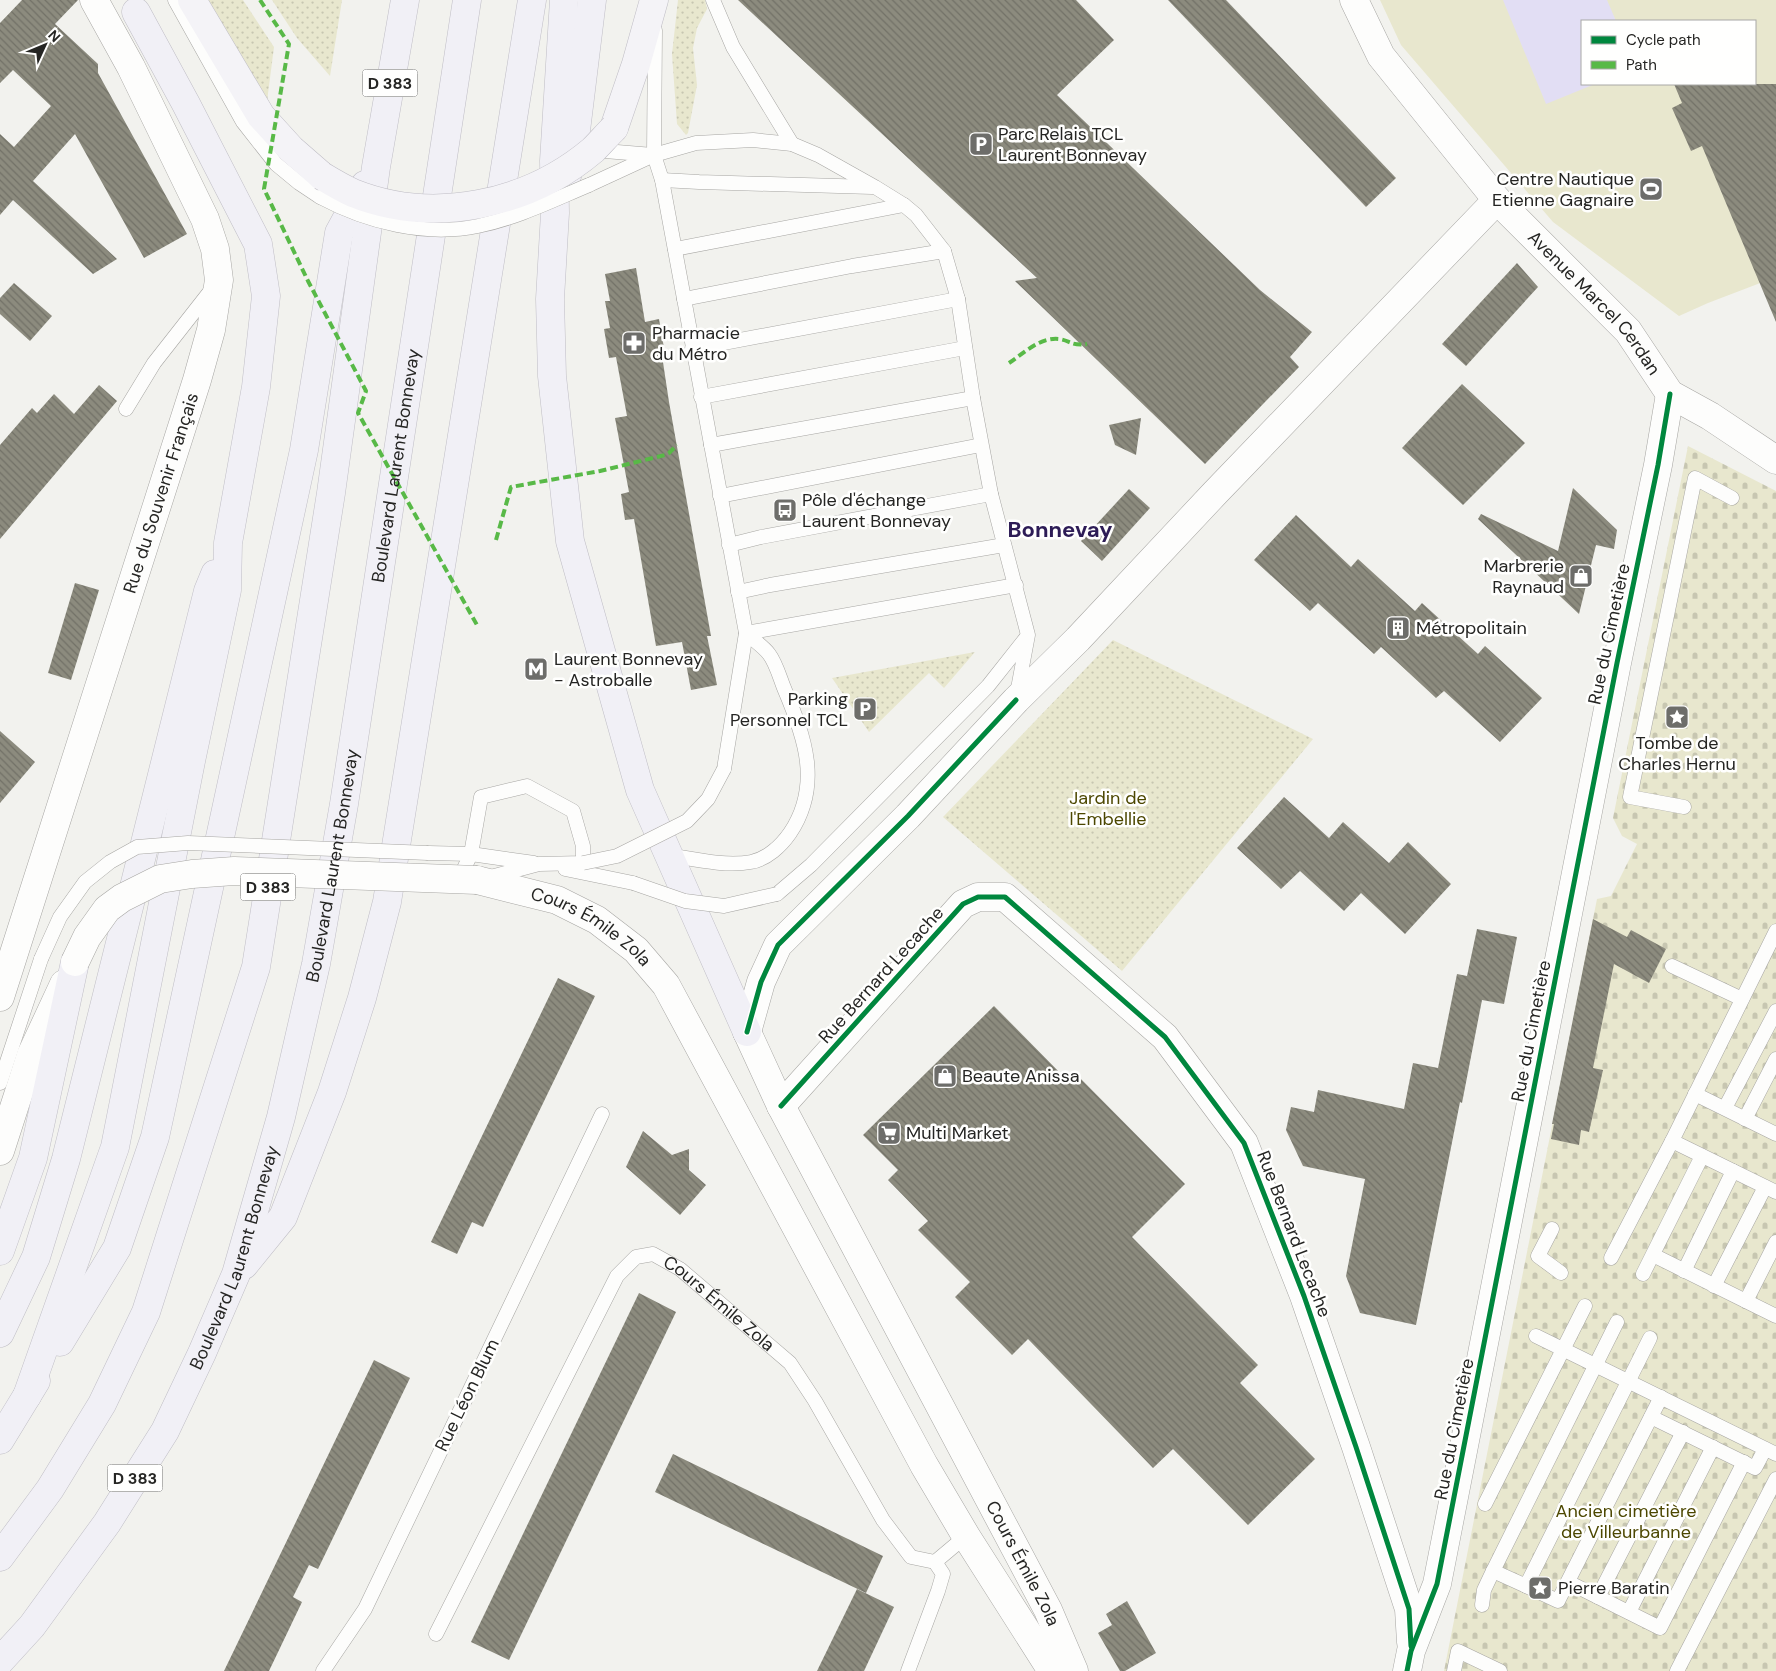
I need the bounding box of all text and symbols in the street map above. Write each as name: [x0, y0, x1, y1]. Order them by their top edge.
north arrow: [20, 20, 70, 70]
legend: [1581, 20, 1756, 85]
text: N: [44, 26, 64, 46]
text: Cycle path: [1626, 30, 1701, 50]
text: Path: [1626, 55, 1657, 75]
road number: D 383: [362, 70, 418, 96]
place label: Parc Relais TCL Laurent Bonnevay: [998, 122, 1147, 167]
parking icon: Parc Relais TCL Laurent Bonnevay: [968, 131, 994, 157]
place label: Centre Nautique Etienne Gagnaire: [1492, 167, 1634, 212]
sports icon: Centre Nautique Etienne Gagnaire: [1638, 176, 1664, 202]
street label: Avenue Marcel Cerdan: [1523, 226, 1666, 380]
place label: Pharmacie du Métro: [652, 321, 740, 366]
pharmacy icon: Pharmacie du Métro: [621, 330, 647, 356]
street label: Boulevard Laurent Bonnevay: [366, 347, 425, 584]
street label: Rue du Souvenir Français: [118, 390, 204, 596]
place label: Pôle d'échange Laurent Bonnevay: [802, 488, 951, 533]
bus stop icon: Pôle d'échange Laurent Bonnevay: [772, 497, 798, 523]
district label: Bonnevay: [1008, 515, 1112, 544]
place label: Marbrerie Raynaud: [1483, 554, 1564, 599]
street label: Rue du Cimetière: [1582, 561, 1636, 707]
shop icon: Marbrerie Raynaud: [1568, 563, 1594, 589]
building icon: Métropolitain: [1385, 615, 1411, 641]
place label: Métropolitain: [1416, 616, 1527, 640]
place label: Laurent Bonnevay - Astroballe: [554, 647, 703, 692]
metro station icon: Laurent Bonnevay - Astroballe: [523, 656, 549, 682]
place label: Parking Personnel TCL: [730, 687, 848, 732]
parking icon: Parking Personnel TCL: [852, 696, 878, 722]
place icon: Tombe de Charles Hernu: [1664, 704, 1690, 730]
place label: Tombe de Charles Hernu: [1618, 731, 1736, 776]
street label: Boulevard Laurent Bonnevay: [300, 747, 364, 984]
park label: Jardin de l'Embellie: [1069, 786, 1147, 831]
road number: D 383: [240, 874, 296, 900]
street label: Cours Émile Zola: [528, 882, 657, 971]
street label: Rue Bernard Lecache: [813, 901, 949, 1049]
street label: Rue du Cimetière: [1506, 958, 1556, 1104]
shop icon: Beaute Anissa: [932, 1063, 958, 1089]
place label: Beaute Anissa: [962, 1064, 1079, 1088]
supermarket icon: Multi Market: [876, 1120, 902, 1146]
place label: Multi Market: [906, 1121, 1009, 1145]
street label: Boulevard Laurent Bonnevay: [184, 1143, 284, 1373]
street label: Rue Bernard Lecache: [1251, 1147, 1337, 1321]
street label: Cours Émile Zola: [659, 1250, 780, 1357]
street label: Rue Léon Blum: [429, 1335, 505, 1455]
street label: Rue du Cimetière: [1429, 1356, 1479, 1502]
road number: D 383: [108, 1465, 162, 1492]
street label: Cours Émile Zola: [980, 1497, 1065, 1630]
park label: Ancien cimetière de Villeurbanne: [1556, 1499, 1696, 1544]
place icon: Pierre Baratin: [1527, 1575, 1553, 1601]
place label: Pierre Baratin: [1558, 1576, 1670, 1600]

